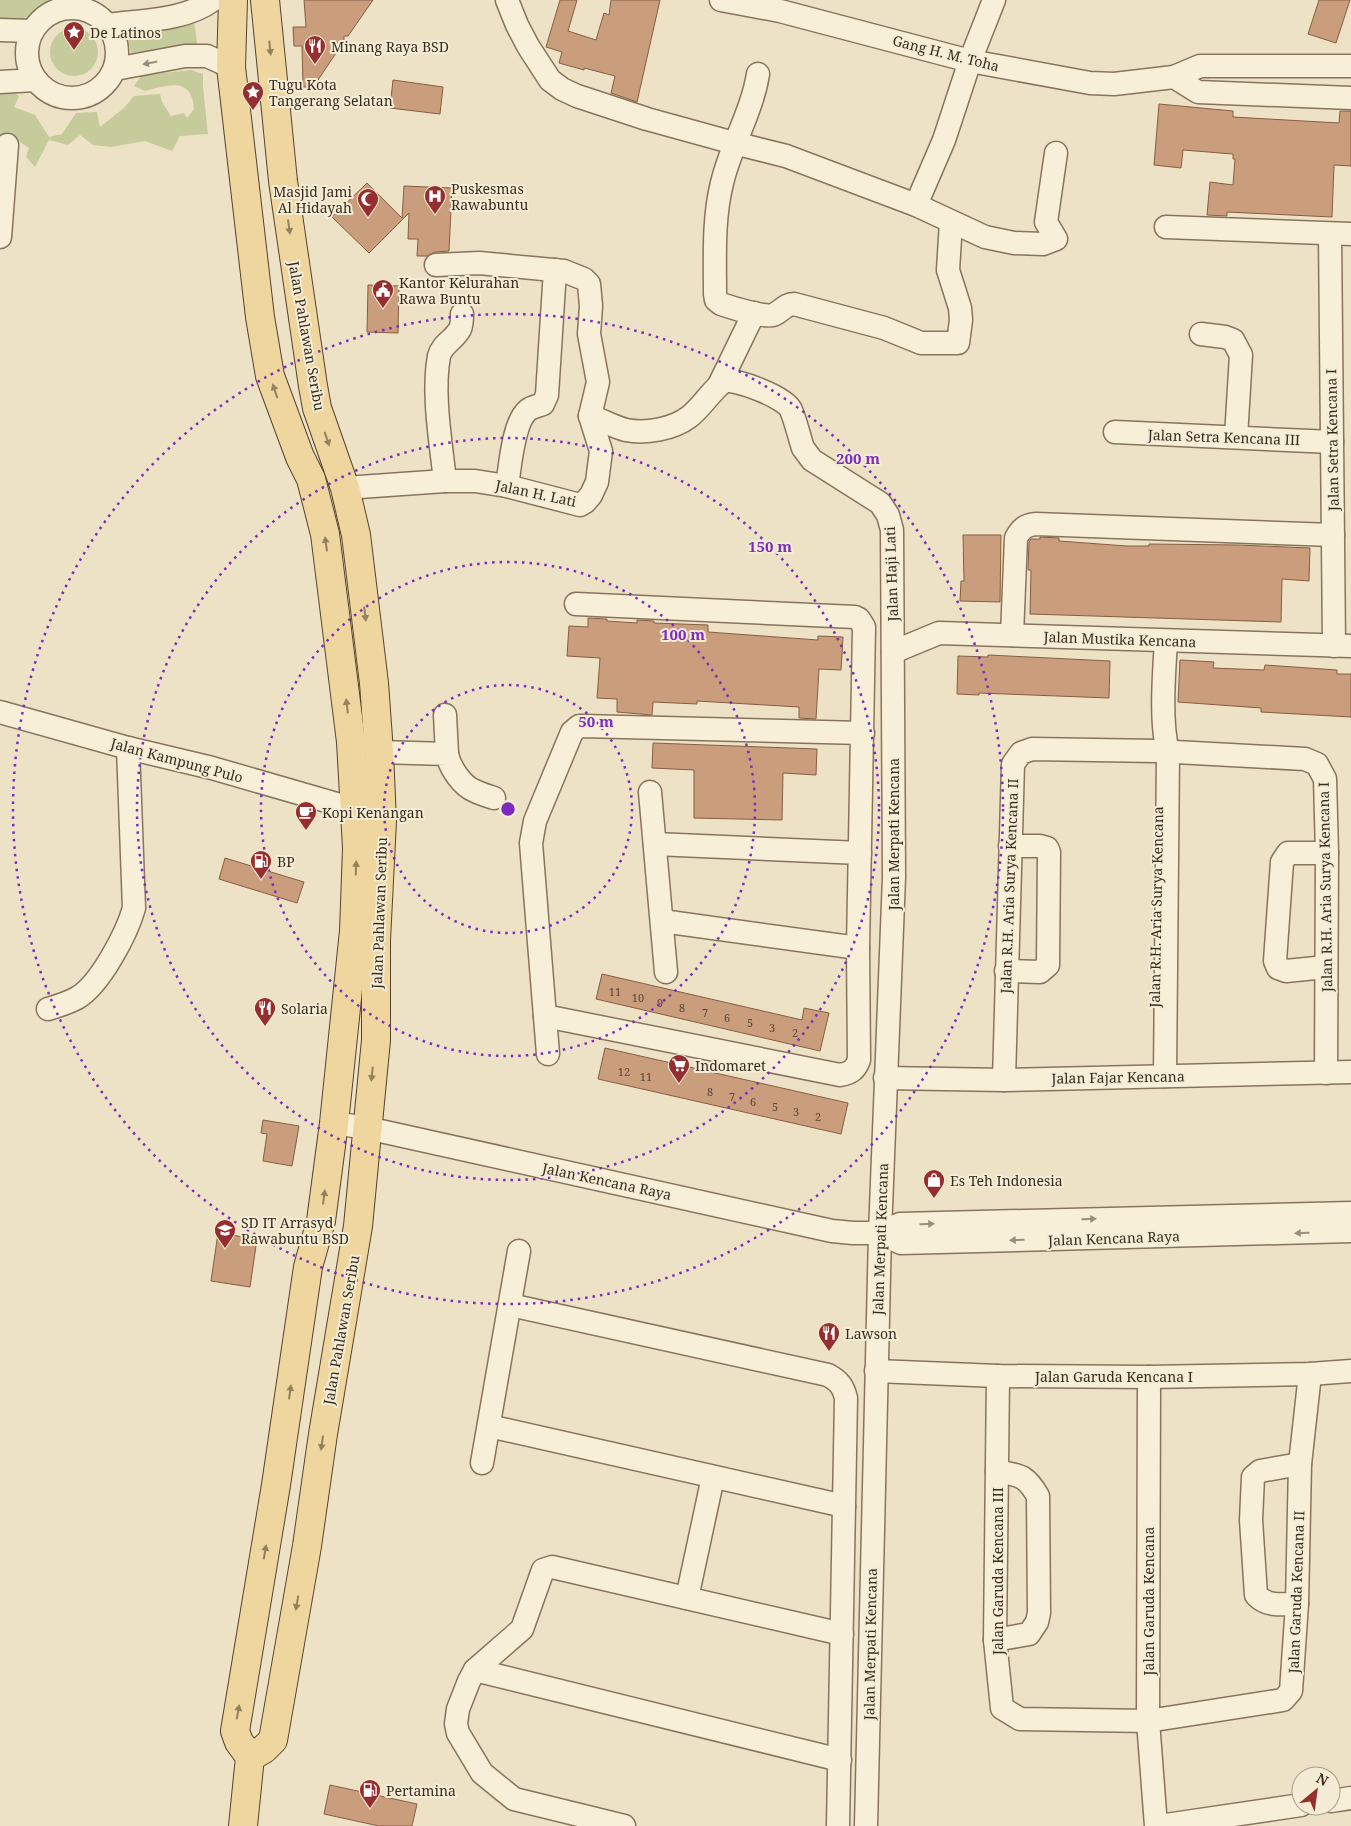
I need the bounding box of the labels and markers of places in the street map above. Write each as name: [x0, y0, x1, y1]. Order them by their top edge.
place icon: De Latinos: [62, 20, 86, 51]
place label: De Latinos: [90, 23, 161, 42]
restaurant icon: Minang Raya BSD: [303, 34, 327, 65]
place label: Minang Raya BSD: [331, 37, 449, 56]
place label: Tugu Kota Tangerang Selatan: [269, 75, 393, 110]
place icon: Tugu Kota Tangerang Selatan: [241, 80, 265, 111]
place label: Puskesmas Rawabuntu: [451, 179, 528, 214]
place label: Masjid Jami Al Hidayah: [273, 182, 353, 217]
hospital icon: Puskesmas Rawabuntu: [423, 184, 447, 215]
mosque icon: Masjid Jami Al Hidayah: [356, 187, 380, 218]
place label: Kantor Kelurahan Rawa Buntu: [399, 273, 519, 308]
public building icon: Kantor Kelurahan Rawa Buntu: [371, 278, 395, 309]
cafe icon: Kopi Kenangan: [294, 800, 318, 831]
centre of rings: [499, 800, 517, 818]
place label: Kopi Kenangan: [322, 803, 424, 822]
fuel station icon: BP: [249, 849, 273, 880]
place label: BP: [277, 852, 295, 871]
restaurant icon: Solaria: [253, 996, 277, 1027]
place label: Solaria: [281, 999, 328, 1018]
supermarket icon: Indomaret: [667, 1053, 691, 1084]
place label: Indomaret: [695, 1056, 766, 1075]
shop icon: Es Teh Indonesia: [922, 1168, 946, 1199]
place label: Es Teh Indonesia: [950, 1171, 1063, 1190]
place label: SD IT Arrasyd Rawabuntu BSD: [241, 1213, 349, 1248]
school or university icon: SD IT Arrasyd Rawabuntu BSD: [213, 1218, 237, 1249]
restaurant icon: Lawson: [817, 1321, 841, 1352]
place label: Lawson: [845, 1324, 897, 1343]
fuel station icon: Pertamina: [358, 1778, 382, 1809]
place label: Pertamina: [386, 1781, 456, 1800]

